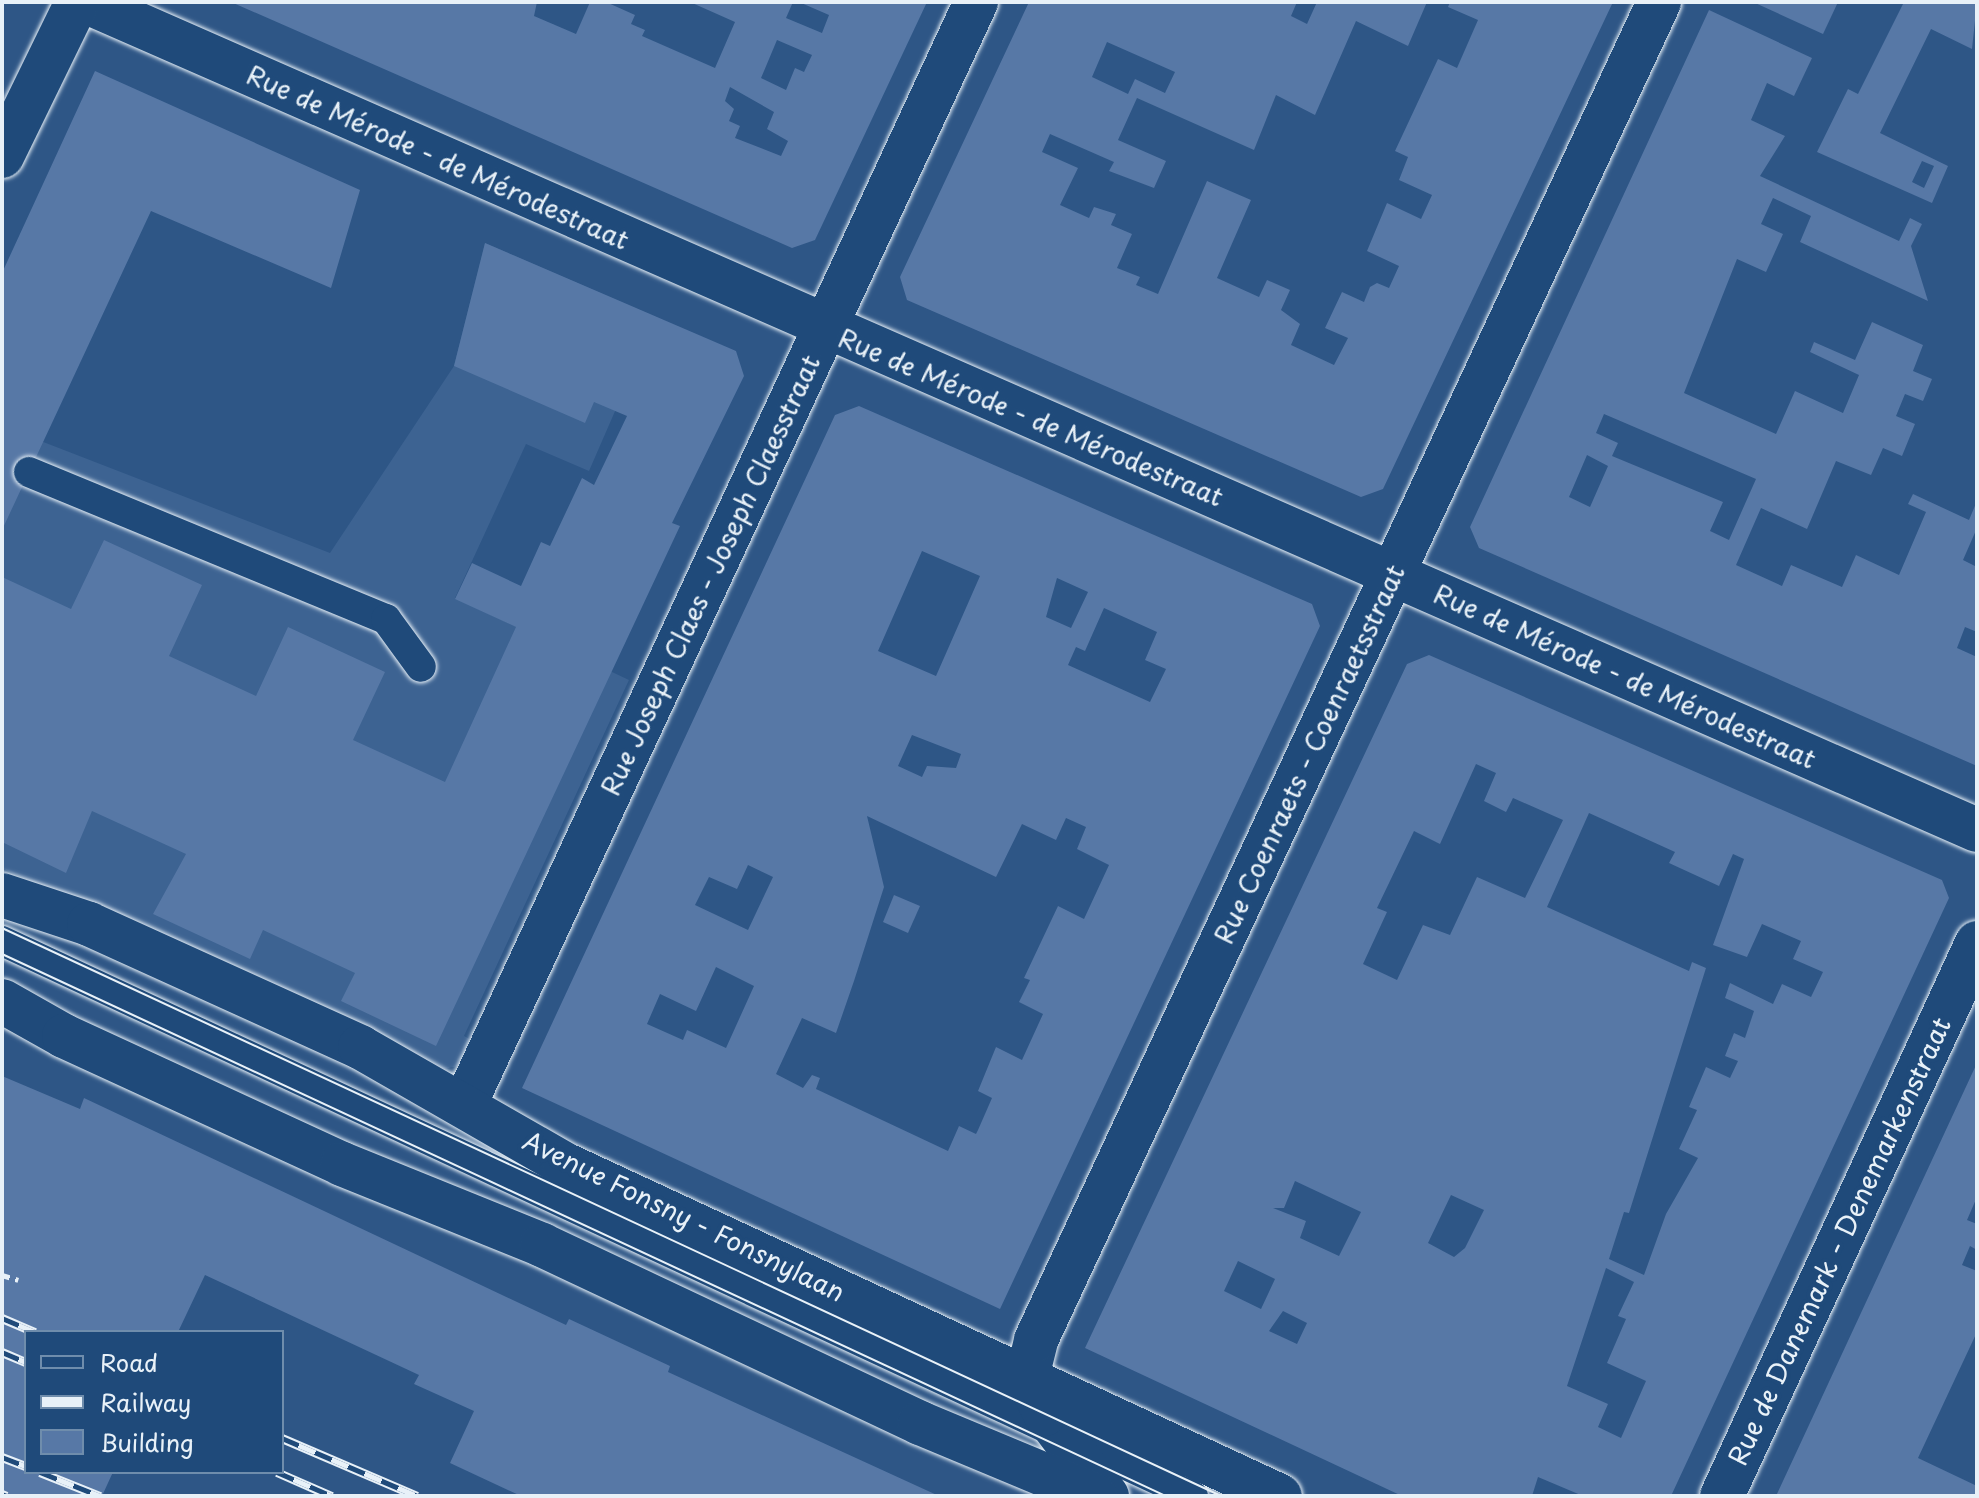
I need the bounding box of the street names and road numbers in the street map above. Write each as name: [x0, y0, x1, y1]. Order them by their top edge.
street label: Rue de Mérode - de Mérodestraat: [238, 57, 638, 257]
street label: Rue de Mérode - de Mérodestraat: [830, 320, 1232, 514]
street label: Rue Joseph Claes - Joseph Claesstraat: [593, 348, 827, 802]
street label: Rue Coenraets - Coenraetsstraat: [1207, 559, 1411, 949]
street label: Rue de Mérode - de Mérodestraat: [1425, 576, 1825, 776]
street label: Rue de Danemark - Denemarkenstraat: [1720, 1009, 1958, 1473]
street label: Avenue Fonsny - Fonsnylaan: [517, 1124, 851, 1308]

